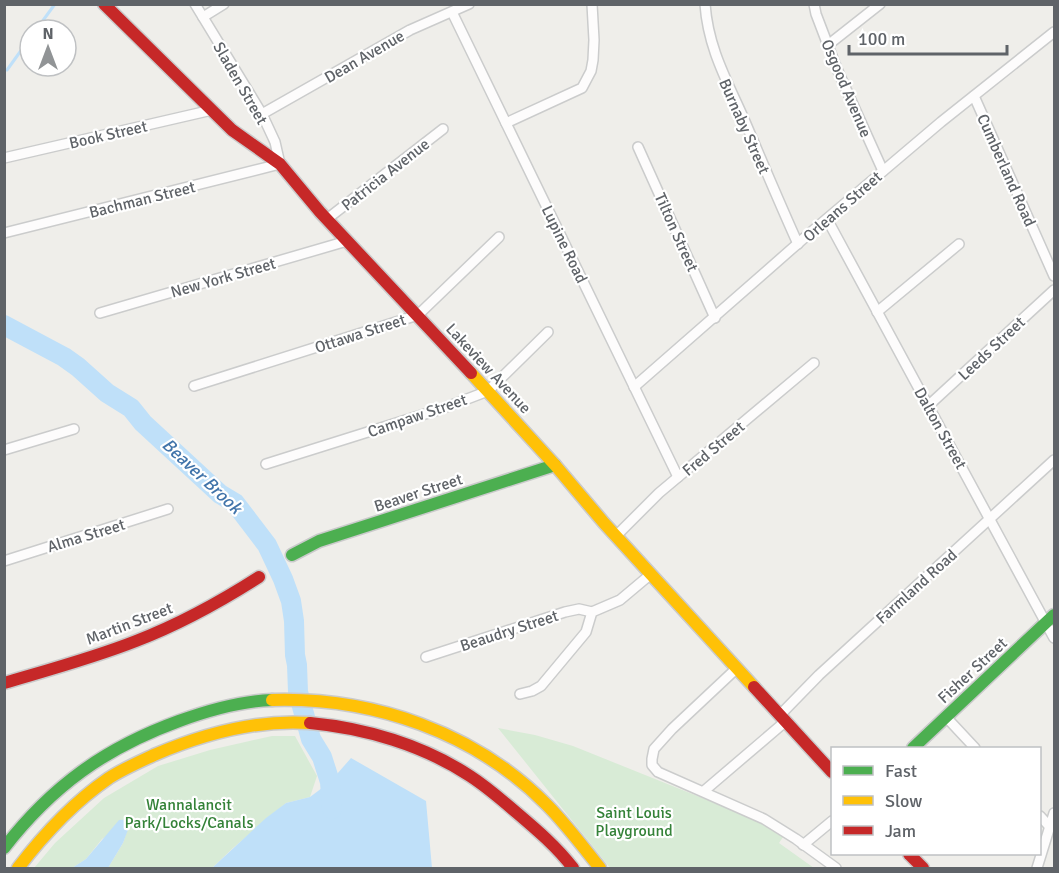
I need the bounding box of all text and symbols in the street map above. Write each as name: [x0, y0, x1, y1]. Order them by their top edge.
north arrow: [18, 18, 78, 78]
scale bar: [849, 18, 1006, 56]
text: N: [42, 24, 54, 44]
street label: Dean Avenue: [321, 26, 408, 88]
text: 100 m: [858, 28, 905, 50]
street label: Osgood Avenue: [816, 36, 876, 140]
street label: Sladen Street: [208, 39, 272, 129]
street label: Burnaby Street: [714, 76, 774, 178]
street label: Cumberland Road: [972, 111, 1040, 230]
street label: Book Street: [67, 116, 150, 154]
street label: Patricia Avenue: [337, 134, 434, 215]
street label: Orleans Street: [799, 167, 886, 246]
street label: Bachman Street: [87, 177, 198, 223]
street label: Tilton Street: [650, 190, 703, 275]
street label: Lupine Road: [537, 202, 592, 287]
street label: New York Street: [168, 253, 278, 303]
street label: Ottawa Street: [312, 310, 409, 358]
street label: Leeds Street: [954, 312, 1030, 385]
street label: Lakeview Avenue: [441, 319, 535, 418]
street label: Dalton Street: [909, 384, 971, 473]
street label: Campaw Street: [365, 389, 470, 442]
street label: Fred Street: [678, 417, 749, 481]
water label: Beaver Brook: [158, 434, 248, 520]
street label: Beaver Street: [372, 469, 465, 517]
street label: Alma Street: [45, 515, 128, 557]
street label: Farmland Road: [872, 545, 961, 628]
street label: Martin Street: [83, 598, 176, 650]
street label: Beaudry Street: [458, 606, 561, 656]
street label: Fisher Street: [934, 633, 1012, 708]
legend: [831, 747, 1041, 855]
text: Fast: [885, 760, 917, 782]
text: Slow: [885, 790, 922, 812]
park label: Wannalancit Park/Locks/Canals: [125, 795, 253, 833]
park label: Saint Louis Playground: [595, 803, 673, 841]
text: Jam: [885, 820, 916, 842]

